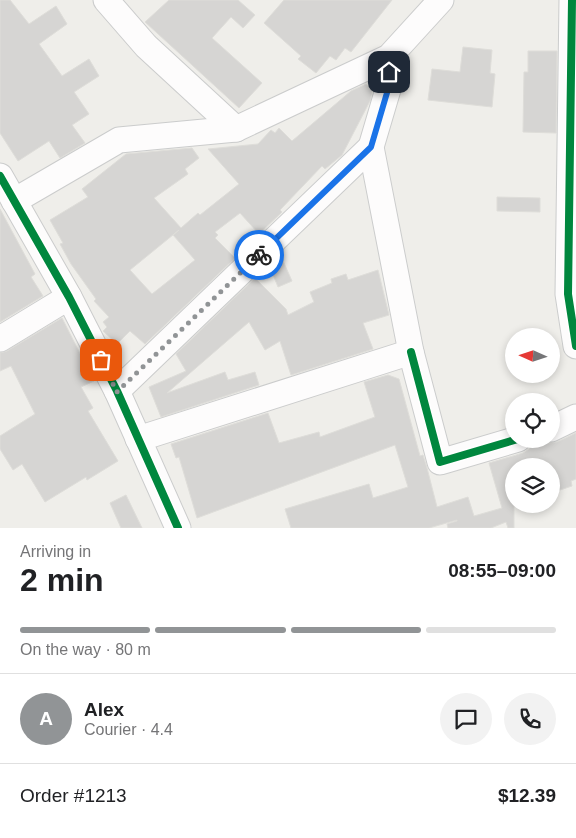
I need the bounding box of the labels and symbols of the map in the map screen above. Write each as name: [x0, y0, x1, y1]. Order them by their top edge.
pin: [368, 51, 410, 93]
courier: [234, 230, 284, 280]
north arrow: [505, 328, 560, 382]
pin: [80, 339, 122, 381]

